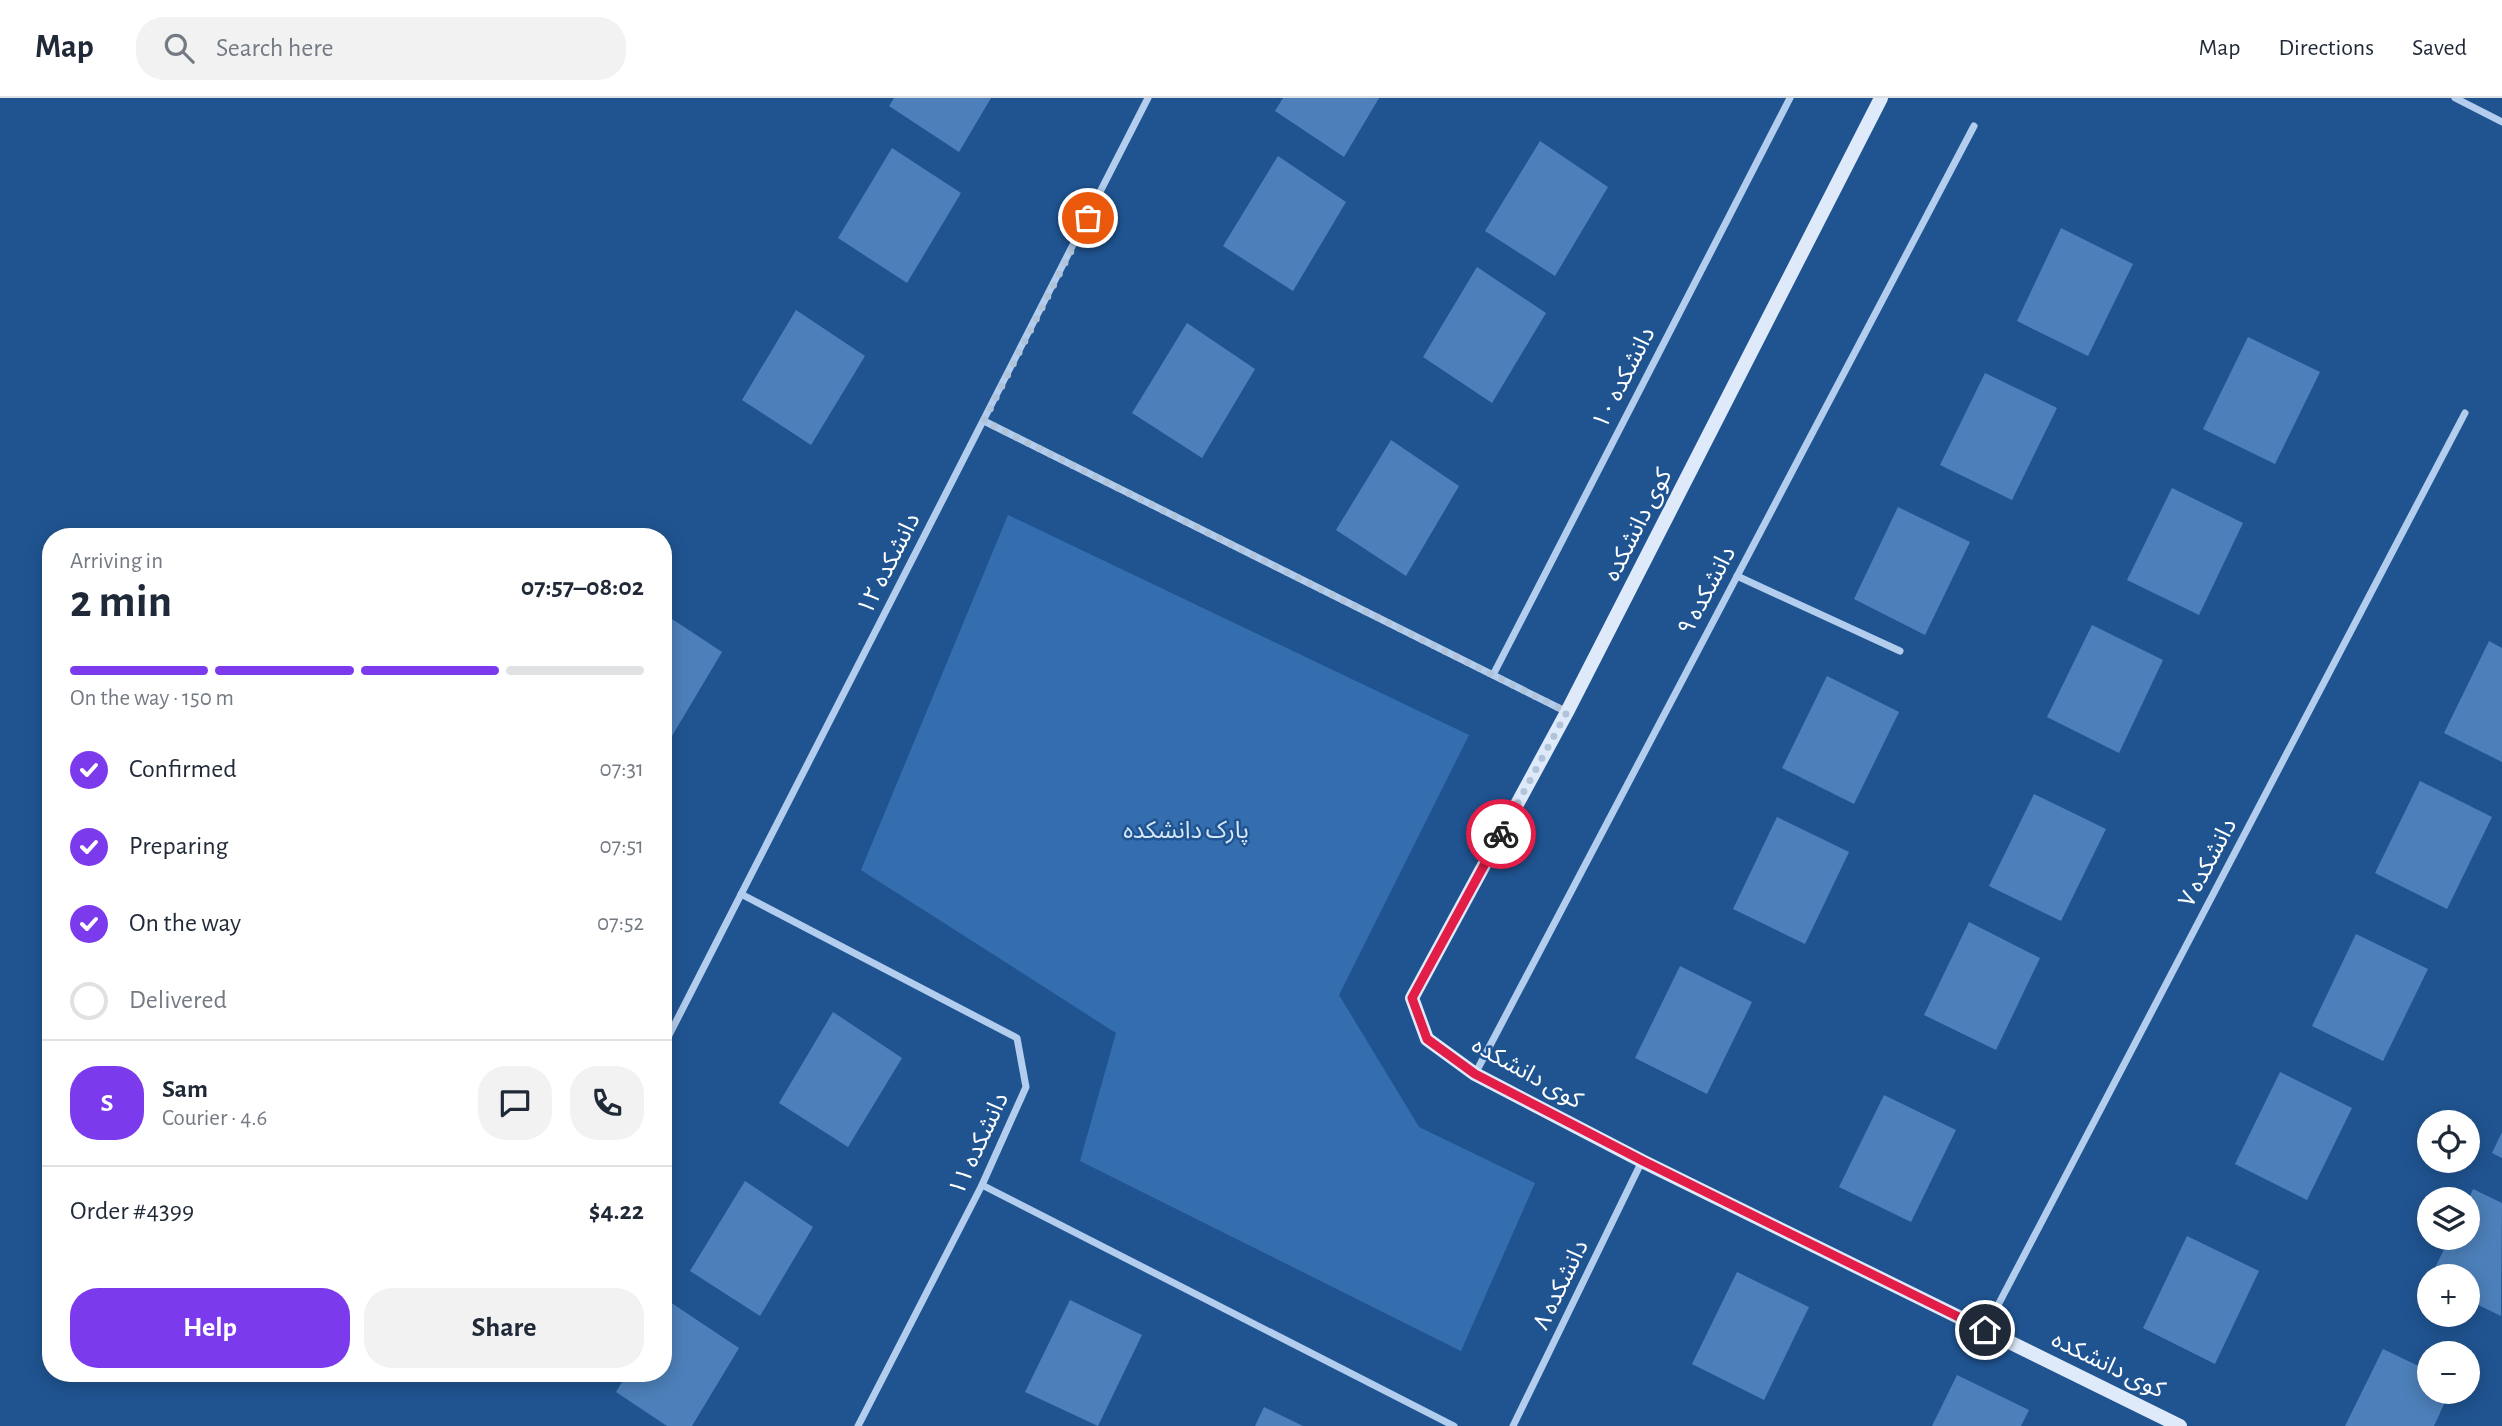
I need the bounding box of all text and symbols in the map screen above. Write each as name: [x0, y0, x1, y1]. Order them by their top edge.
search box: [136, 17, 626, 80]
icon: search: [160, 29, 198, 67]
text: Map: [35, 31, 94, 64]
text: Search here: [216, 35, 334, 61]
text: Map: [2198, 36, 2240, 60]
text: Directions: [2278, 36, 2374, 60]
text: Saved: [2412, 36, 2467, 60]
pin: [1058, 188, 1118, 248]
icon: bag: [1069, 199, 1107, 237]
street label: دانشکده ۱۰: [1588, 323, 1660, 433]
street label: کوی دانشکده: [1600, 464, 1678, 585]
street label: دانشکده ۱۲: [853, 509, 925, 619]
street label: دانشکده ۹: [1674, 543, 1740, 639]
text: Arriving in: [70, 550, 163, 573]
text: 07:57–08:02: [521, 574, 644, 600]
text: 2 min: [70, 579, 172, 625]
text: On the way · 150 m: [70, 687, 234, 710]
icon: check: [70, 751, 108, 789]
text: Confirmed: [129, 756, 237, 782]
text: 07:31: [600, 758, 644, 781]
courier: [1466, 799, 1536, 869]
icon: bike: [1482, 815, 1520, 853]
street label: دانشکده ۷: [2175, 815, 2241, 911]
park label: پارک دانشکده: [1123, 819, 1249, 845]
icon: check: [70, 828, 108, 866]
text: Preparing: [129, 833, 228, 859]
text: 07:51: [599, 835, 644, 858]
icon: check: [70, 905, 108, 943]
text: On the way: [129, 910, 241, 936]
text: 07:52: [597, 912, 644, 935]
text: Delivered: [129, 987, 227, 1013]
street label: کوی دانشکده: [1467, 1033, 1587, 1115]
button: chat: [478, 1066, 552, 1140]
button: phone: [570, 1066, 644, 1140]
text: Sam: [162, 1076, 208, 1102]
street label: دانشکده ۱۱: [945, 1089, 1013, 1199]
text: S: [101, 1090, 113, 1116]
text: Courier · 4.6: [162, 1107, 267, 1130]
map controls: [2417, 1110, 2480, 1404]
button: locate: [2417, 1110, 2480, 1173]
button: layers: [2417, 1187, 2480, 1250]
text: Order #4399: [70, 1198, 194, 1224]
text: $4.22: [589, 1198, 644, 1224]
street label: دانشکده ۸: [1529, 1236, 1593, 1334]
button: +: [2417, 1264, 2480, 1327]
button: Help: [70, 1288, 350, 1368]
button: Share: [364, 1288, 644, 1368]
pin: [1955, 1300, 2015, 1360]
icon: home: [1966, 1311, 2004, 1349]
street label: کوی دانشکده: [2047, 1327, 2169, 1404]
button: −: [2417, 1341, 2480, 1404]

